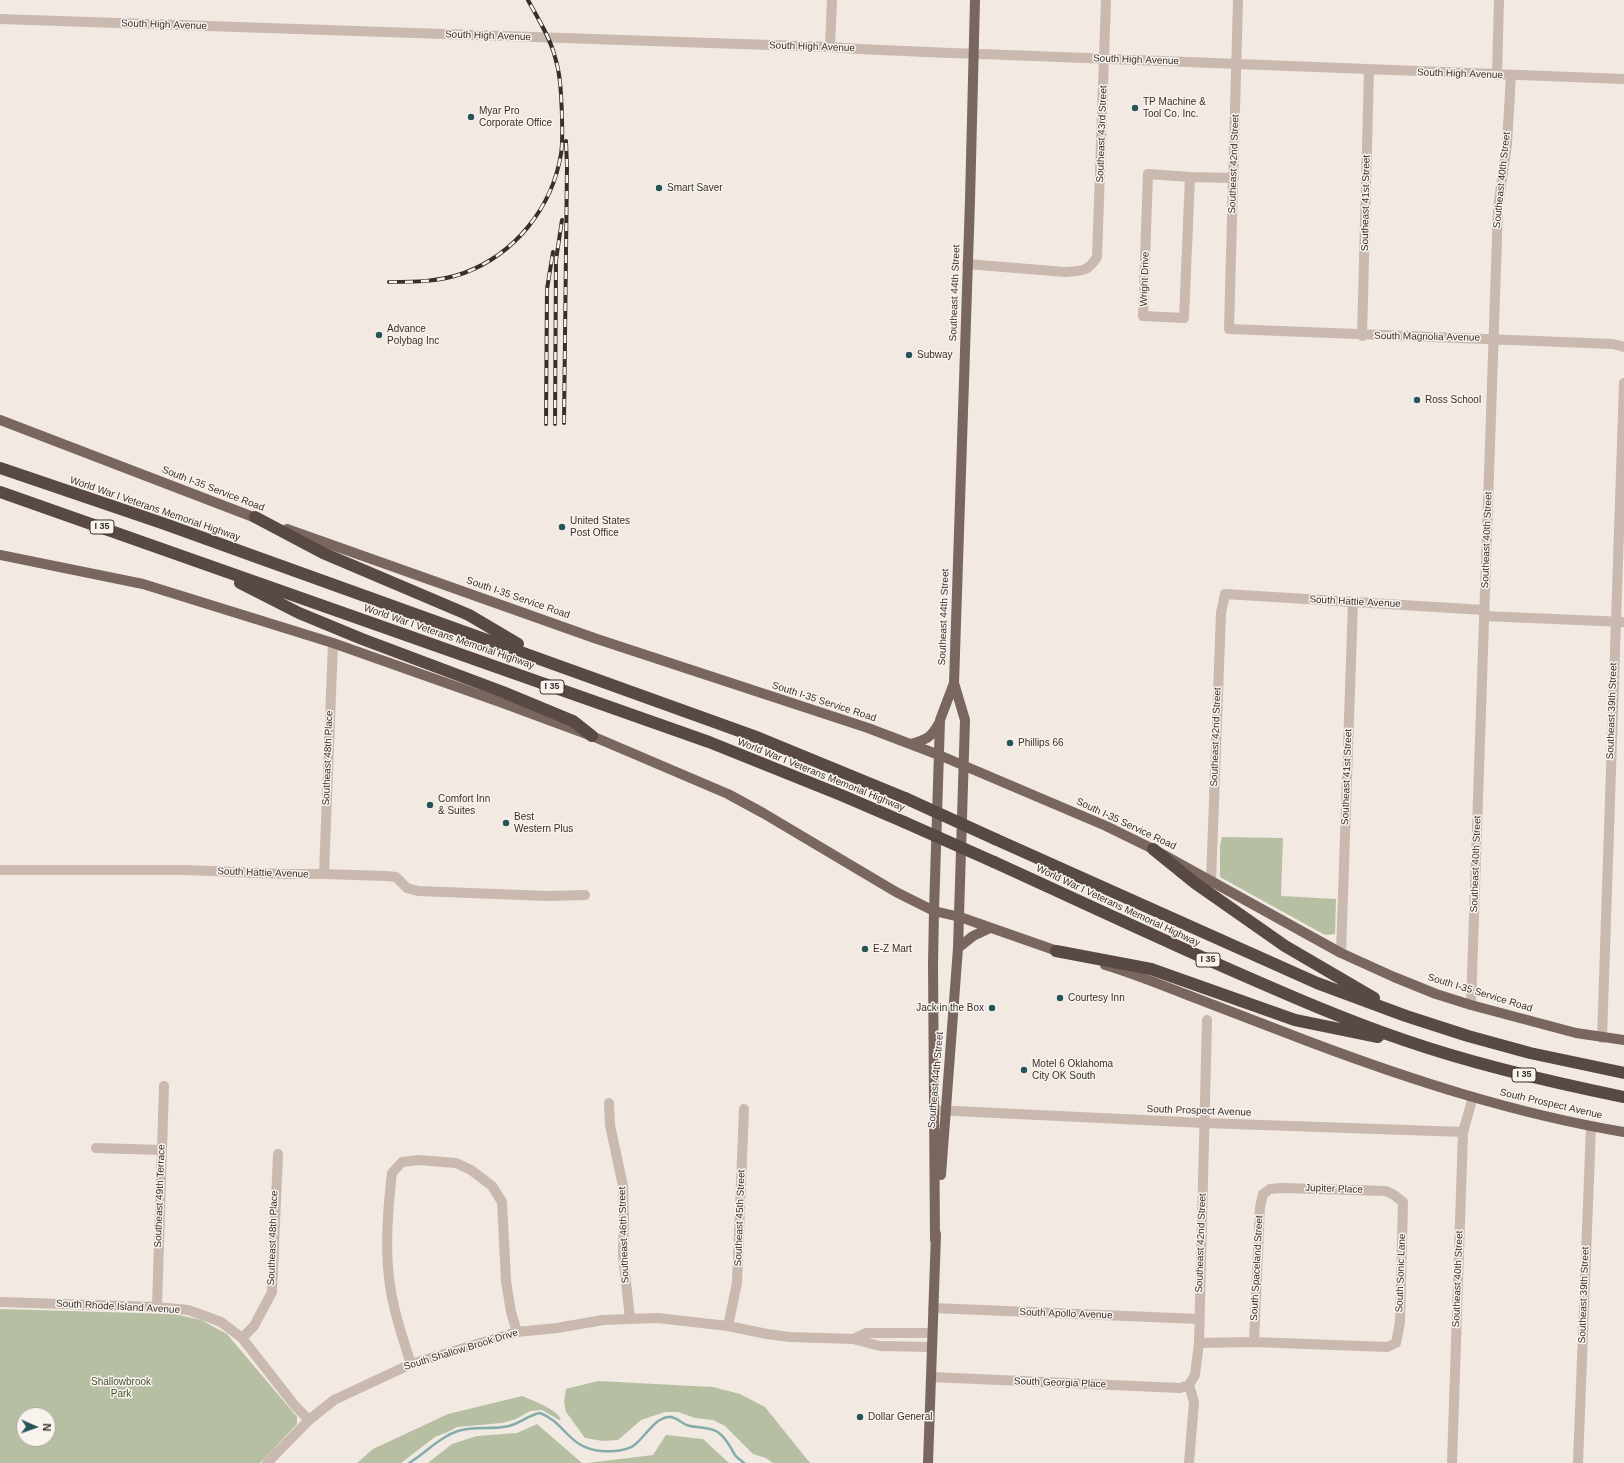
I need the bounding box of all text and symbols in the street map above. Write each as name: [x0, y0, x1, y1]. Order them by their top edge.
street label: South High Avenue: [121, 18, 207, 32]
street label: South High Avenue: [445, 29, 531, 43]
street label: South High Avenue: [769, 40, 855, 54]
street label: South High Avenue: [1093, 53, 1179, 67]
street label: South High Avenue: [1417, 67, 1503, 81]
street label: Southeast 43rd Street: [1094, 85, 1110, 183]
place label: TP Machine & Tool Co. Inc.: [1143, 96, 1206, 120]
marker: TP Machine & Tool Co. Inc.: [1130, 103, 1140, 113]
place label: Myar Pro Corporate Office: [479, 105, 552, 128]
marker: Myar Pro Corporate Office: [466, 112, 476, 122]
street label: Southeast 42nd Street: [1226, 114, 1242, 214]
street label: Southeast 40th Street: [1491, 131, 1513, 229]
street label: Southeast 41st Street: [1359, 155, 1373, 251]
place label: Smart Saver: [667, 182, 723, 194]
marker: Smart Saver: [654, 183, 664, 193]
street label: Southeast 44th Street: [947, 244, 963, 342]
street label: Wright Drive: [1138, 251, 1152, 307]
place label: Advance Polybag Inc: [387, 323, 439, 346]
marker: Advance Polybag Inc: [374, 330, 384, 340]
street label: South Magnolia Avenue: [1374, 330, 1480, 344]
place label: Subway: [917, 349, 953, 361]
marker: Subway: [904, 350, 914, 360]
place label: Ross School: [1425, 394, 1481, 406]
marker: Ross School: [1412, 395, 1422, 405]
street label: South I-35 Service Road: [160, 464, 266, 514]
street label: World War I Veterans Memorial Highway: [68, 474, 242, 544]
street label: Southeast 40th Street: [1479, 491, 1495, 589]
place label: United States Post Office: [570, 515, 630, 538]
road number: I 35: [90, 520, 114, 534]
marker: United States Post Office: [557, 522, 567, 532]
street label: Southeast 44th Street: [936, 568, 952, 666]
street label: South I-35 Service Road: [465, 575, 571, 621]
street label: South Hattie Avenue: [1309, 594, 1401, 610]
street label: World War I Veterans Memorial Highway: [362, 602, 536, 672]
street label: Southeast 39th Street: [1604, 662, 1620, 760]
street label: South I-35 Service Road: [770, 679, 878, 725]
road number: I 35: [540, 680, 564, 694]
street label: Southeast 42nd Street: [1208, 687, 1224, 787]
street label: Southeast 48th Place: [320, 710, 336, 806]
street label: Southeast 41st Street: [1339, 729, 1355, 825]
street label: World War I Veterans Memorial Highway: [736, 736, 906, 814]
place label: Phillips 66: [1018, 737, 1064, 749]
marker: Phillips 66: [1005, 738, 1015, 748]
place label: Comfort Inn & Suites: [438, 793, 490, 816]
street label: South I-35 Service Road: [1074, 796, 1178, 852]
marker: Comfort Inn & Suites: [425, 800, 435, 810]
place label: Best Western Plus: [514, 811, 573, 834]
street label: Southeast 40th Street: [1468, 815, 1484, 913]
marker: Best Western Plus: [501, 818, 511, 828]
street label: World War I Veterans Memorial Highway: [1034, 863, 1202, 949]
street label: South Hattie Avenue: [217, 865, 309, 881]
place label: E-Z Mart: [873, 943, 912, 955]
marker: E-Z Mart: [860, 944, 870, 954]
road number: I 35: [1196, 953, 1220, 967]
street label: South I-35 Service Road: [1426, 971, 1534, 1015]
place label: Courtesy Inn: [1068, 992, 1125, 1004]
marker: Courtesy Inn: [1055, 993, 1065, 1003]
place label: Jack in the Box: [916, 1002, 984, 1014]
marker: Jack in the Box: [987, 1003, 997, 1013]
street label: Southeast 44th Street: [926, 1031, 946, 1129]
place label: Motel 6 Oklahoma City OK South: [1032, 1058, 1113, 1082]
marker: Motel 6 Oklahoma City OK South: [1019, 1065, 1029, 1075]
road number: I 35: [1512, 1068, 1536, 1082]
street label: South Prospect Avenue: [1499, 1086, 1603, 1122]
street label: South Prospect Avenue: [1146, 1103, 1252, 1119]
street label: Southeast 49th Terrace: [152, 1144, 168, 1248]
street label: Southeast 45th Street: [732, 1169, 748, 1267]
street label: Jupiter Place: [1305, 1182, 1363, 1196]
street label: Southeast 46th Street: [616, 1186, 632, 1284]
street label: Southeast 48th Place: [265, 1190, 281, 1286]
street label: Southeast 42nd Street: [1193, 1193, 1209, 1293]
street label: South Spaceland Street: [1248, 1215, 1266, 1321]
street label: Southeast 40th Street: [1450, 1230, 1466, 1328]
street label: South Sonic Lane: [1394, 1233, 1408, 1313]
street label: Southeast 39th Street: [1576, 1246, 1592, 1344]
street label: South Rhode Island Avenue: [56, 1298, 180, 1316]
street label: South Apollo Avenue: [1019, 1306, 1113, 1322]
street label: South Shallow Brook Drive: [402, 1327, 520, 1373]
street label: South Georgia Place: [1014, 1375, 1106, 1391]
park label: Shallowbrook Park: [91, 1376, 151, 1400]
north arrow: [16, 1407, 56, 1447]
place label: Dollar General: [868, 1411, 932, 1423]
marker: Dollar General: [855, 1412, 865, 1422]
text: N: [41, 1423, 53, 1432]

